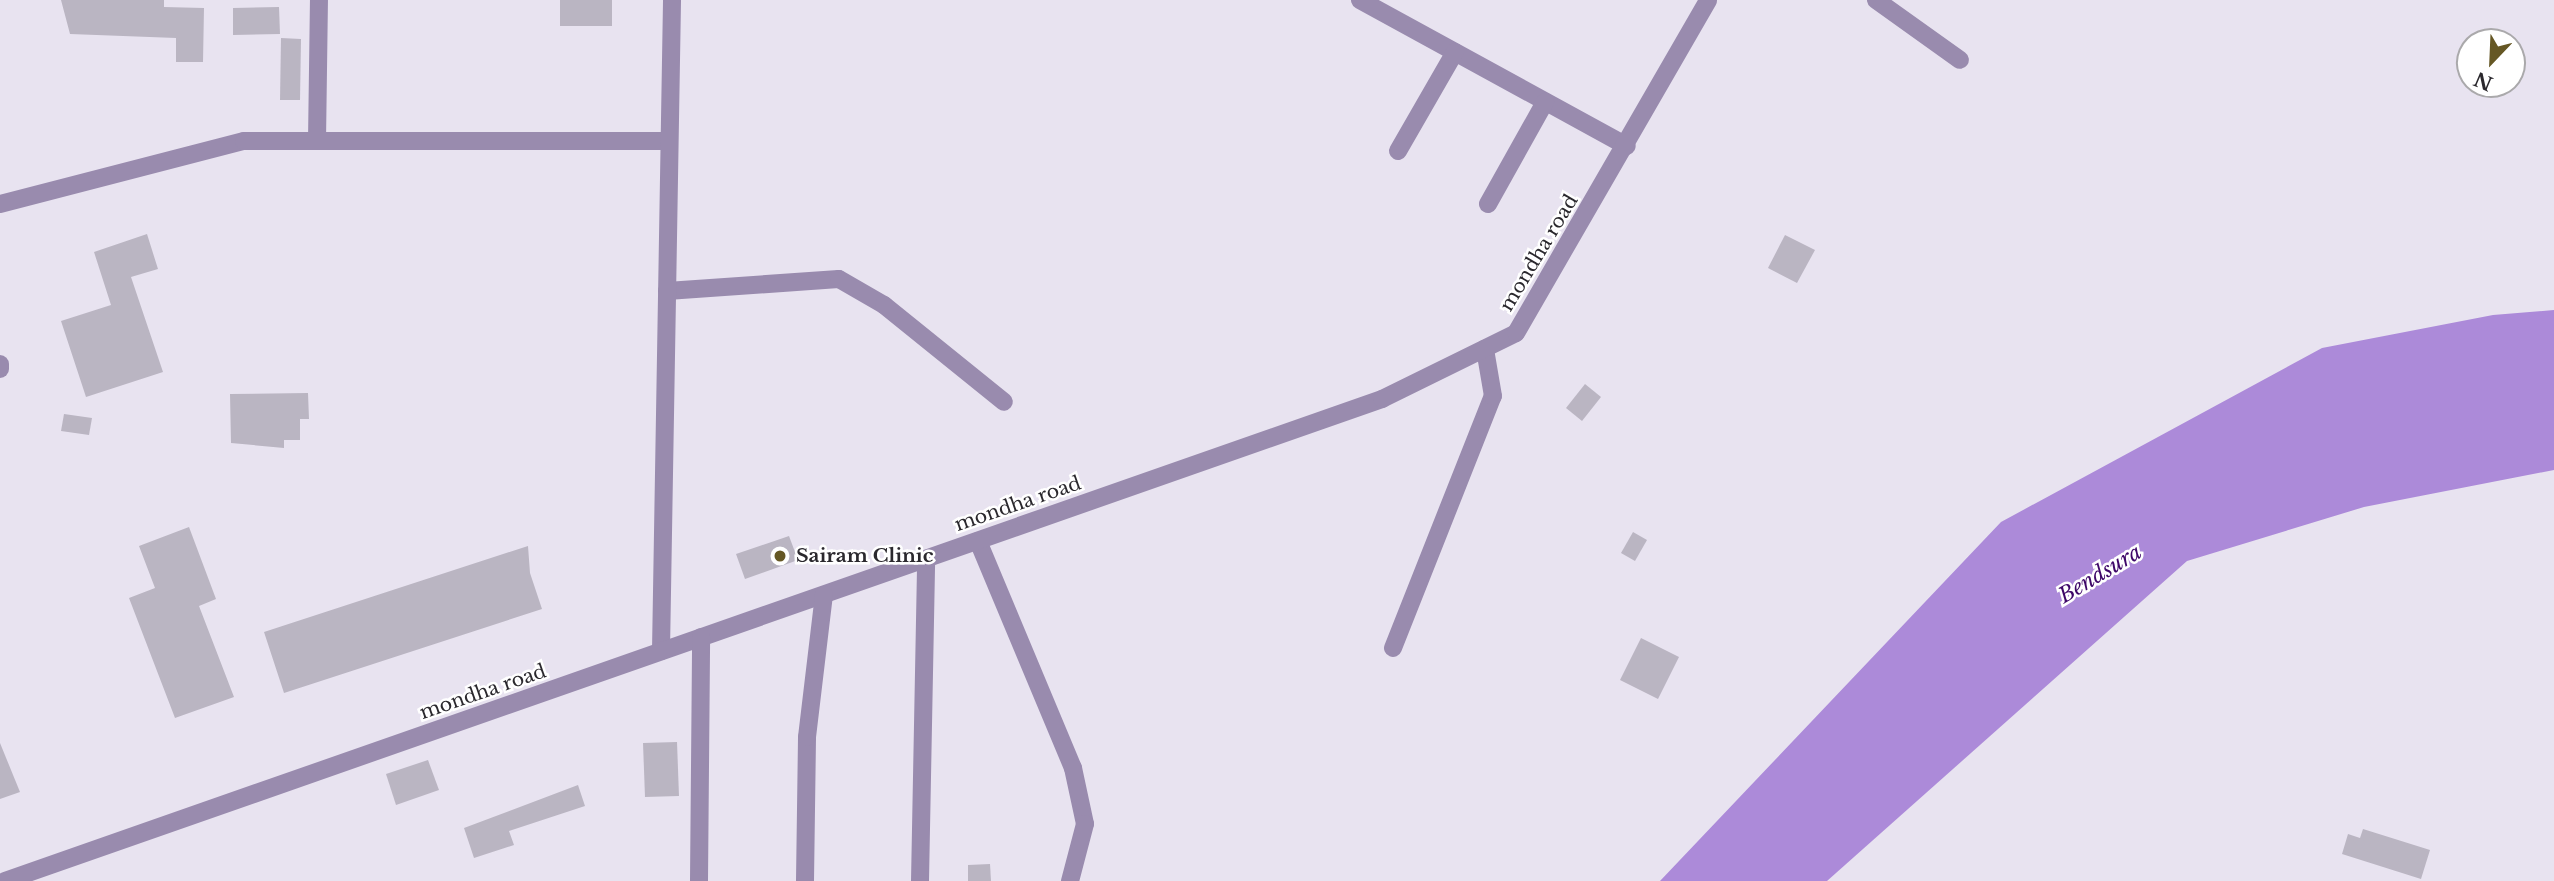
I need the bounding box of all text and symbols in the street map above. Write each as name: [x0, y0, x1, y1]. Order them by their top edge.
north arrow: [2456, 28, 2526, 98]
text: N: [2471, 67, 2496, 95]
street label: mondha road: [1495, 190, 1583, 316]
street label: mondha road: [952, 472, 1084, 536]
water label: Bendsura: [2054, 539, 2146, 609]
place label: Sairam Clinic: [796, 545, 933, 567]
marker: Sairam Clinic: [770, 546, 790, 566]
street label: mondha road: [417, 660, 549, 724]

